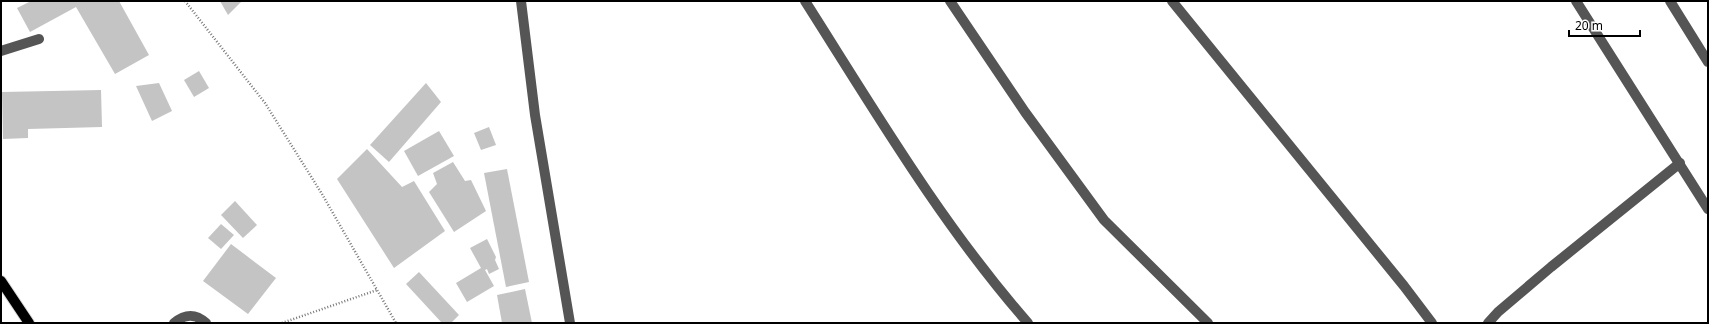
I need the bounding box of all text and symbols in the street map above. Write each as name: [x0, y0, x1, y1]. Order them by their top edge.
scale bar: [1569, 12, 1640, 38]
text: 20 m: [1575, 17, 1603, 34]

